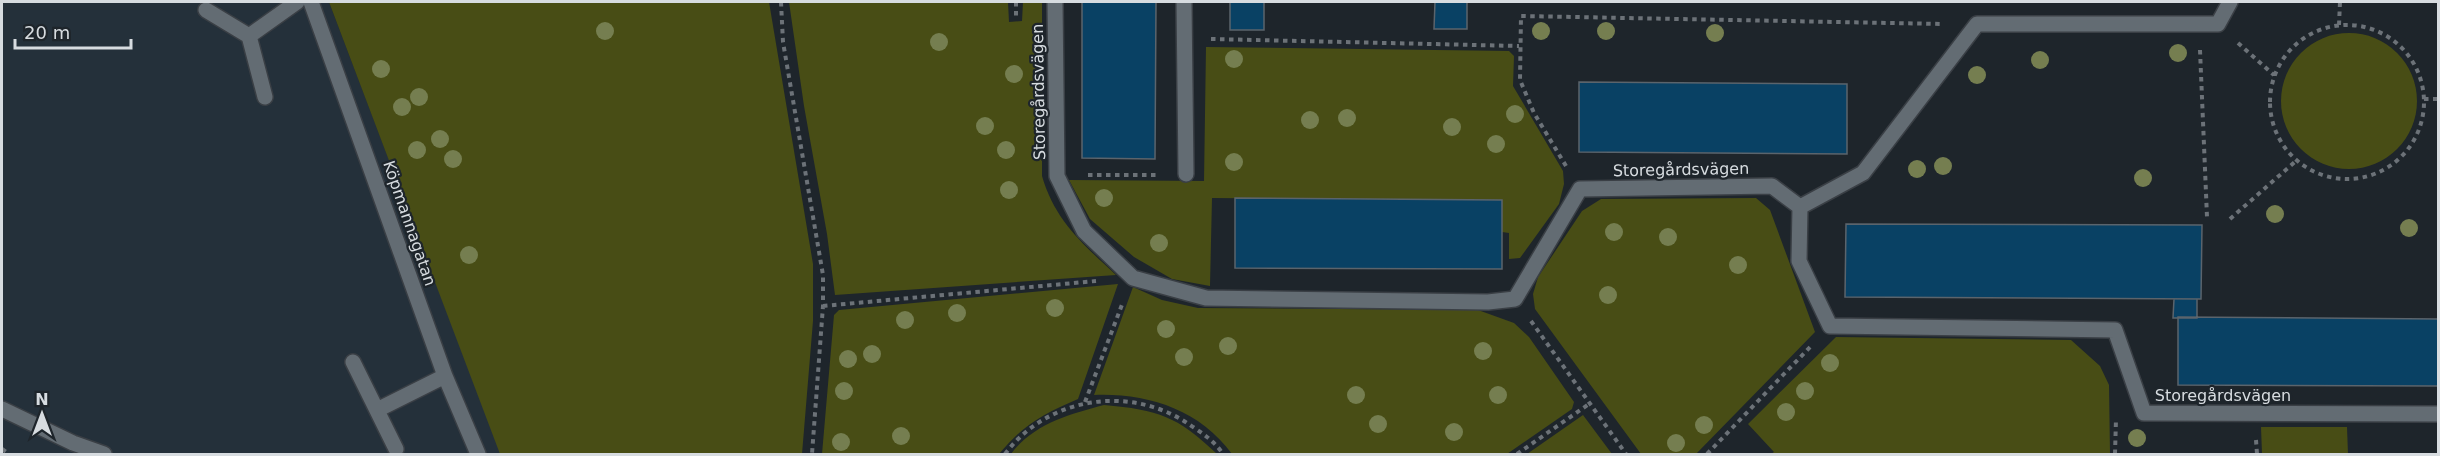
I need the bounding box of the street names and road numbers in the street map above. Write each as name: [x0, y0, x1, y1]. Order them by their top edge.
street label: Storegårdsvägen: [1028, 24, 1049, 160]
street label: Köpmannagatan: [379, 158, 440, 288]
street label: Storegårdsvägen: [1613, 159, 1749, 180]
street label: Storegårdsvägen: [2155, 386, 2291, 405]

